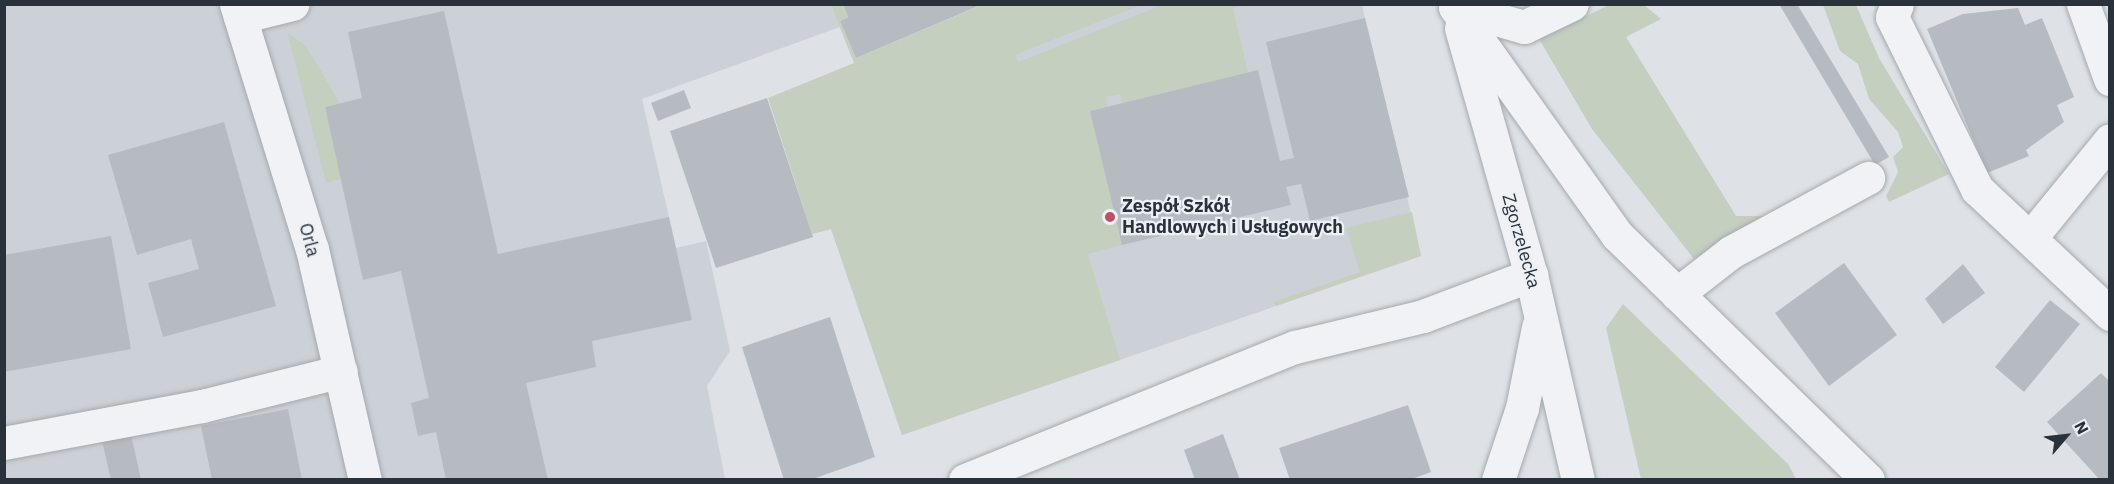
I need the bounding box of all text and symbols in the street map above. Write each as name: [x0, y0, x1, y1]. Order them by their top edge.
street label: Zgorzelecka: [1497, 191, 1545, 291]
place label: Zespół Szkół Handlowych i Usługowych: [1122, 196, 1343, 238]
marker: Zespół Szkół Handlowych i Usługowych: [1103, 210, 1117, 224]
street label: Orla: [294, 221, 324, 259]
north arrow: [2036, 406, 2096, 466]
text: N: [2070, 418, 2093, 437]

